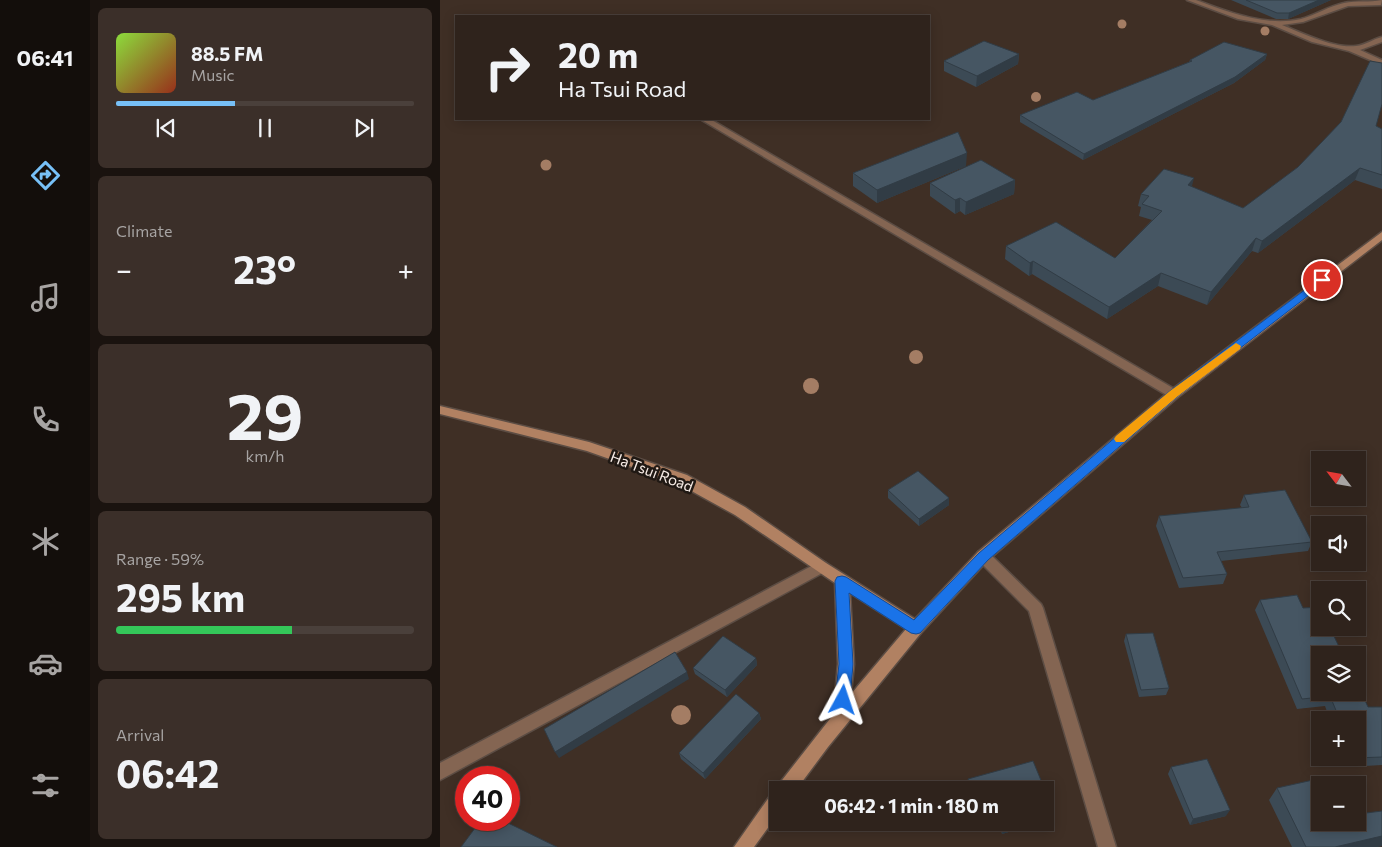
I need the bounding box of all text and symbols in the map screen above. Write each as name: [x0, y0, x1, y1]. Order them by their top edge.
text: 20 m: [558, 32, 638, 75]
icon: right: [475, 35, 540, 100]
text: 88.5 FM: [191, 42, 263, 65]
text: 06:41: [17, 44, 73, 71]
text: Music: [191, 65, 235, 84]
text: Ha Tsui Road: [558, 75, 686, 102]
icon: previous: [152, 114, 180, 142]
icon: pause: [251, 114, 279, 142]
icon: next: [350, 114, 378, 142]
icon: directions: [28, 158, 63, 193]
text: Climate: [116, 221, 172, 240]
text: 23°: [233, 245, 296, 292]
text: −: [116, 252, 132, 286]
text: +: [398, 252, 414, 286]
pin: [1301, 259, 1343, 301]
icon: arrive: [1308, 266, 1336, 294]
icon: music: [28, 280, 63, 315]
text: 29: [227, 374, 303, 453]
icon: phone: [28, 402, 63, 437]
text: km/h: [246, 446, 284, 465]
street label: Ha Tsui Road: [608, 447, 696, 495]
north arrow: [1311, 451, 1366, 506]
map controls: [1311, 451, 1366, 831]
button: sound: [1311, 516, 1366, 571]
icon: climate: [28, 524, 63, 559]
text: Range · 59%: [116, 549, 204, 568]
text: 295 km: [116, 573, 245, 620]
button: search: [1311, 581, 1366, 636]
icon: car: [28, 646, 63, 681]
button: layers: [1311, 646, 1366, 701]
position arrow: [816, 673, 868, 725]
button: +: [1311, 711, 1366, 766]
text: Arrival: [116, 725, 164, 744]
text: 06:42: [116, 749, 219, 796]
speed limit sign: 40: [455, 766, 520, 831]
icon: filters: [28, 768, 63, 803]
button: −: [1311, 776, 1366, 831]
text: 06:42 · 1 min · 180 m: [824, 794, 999, 817]

